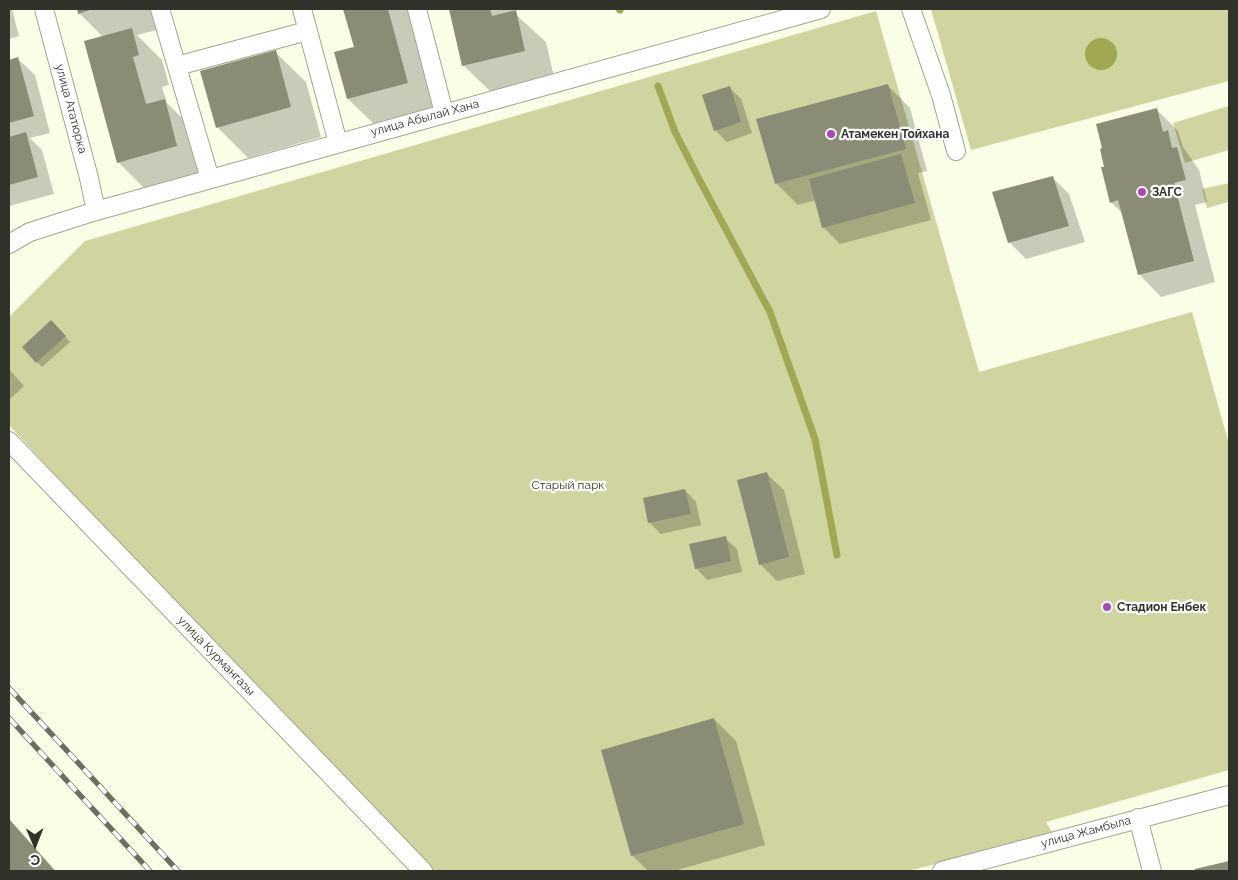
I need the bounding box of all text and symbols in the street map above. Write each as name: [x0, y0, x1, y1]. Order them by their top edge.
street label: улица Ататюрка: [52, 63, 90, 155]
street label: улица Абылай Хана: [369, 97, 481, 139]
place label: Атамекен Тойхана: [841, 127, 949, 141]
marker: Атамекен Тойхана: [825, 128, 837, 140]
place label: ЗАГС: [1152, 185, 1182, 199]
marker: ЗАГС: [1136, 186, 1148, 198]
park label: Старый парк: [531, 478, 605, 492]
place label: Стадион Енбек: [1117, 600, 1206, 614]
marker: Стадион Енбек: [1101, 601, 1113, 613]
street label: улица Курмангазы: [174, 613, 258, 699]
street label: улица Жамбыла: [1039, 813, 1133, 851]
north arrow: [10, 820, 60, 870]
text: С: [30, 852, 40, 868]

